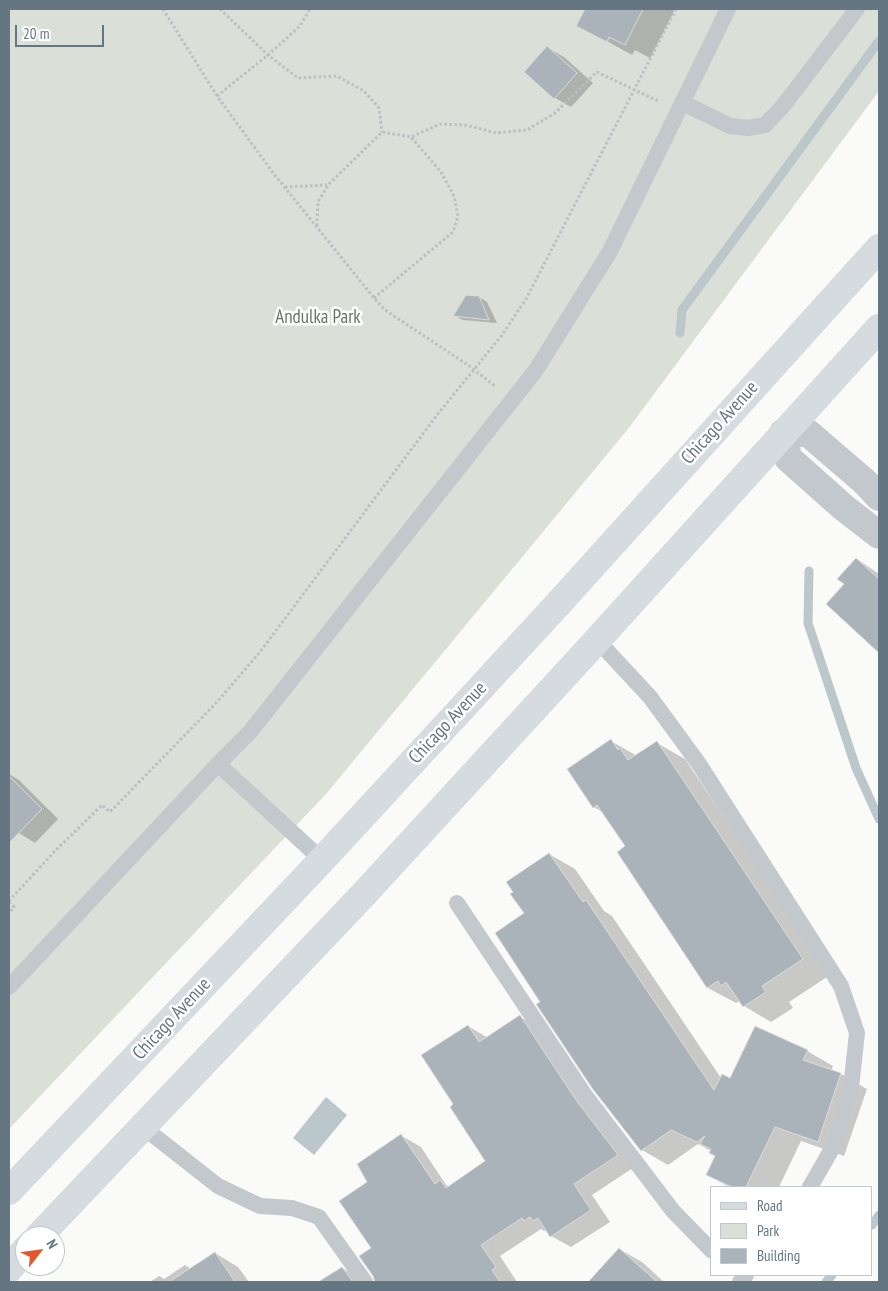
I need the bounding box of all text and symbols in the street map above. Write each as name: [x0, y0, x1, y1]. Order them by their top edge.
scale bar: [18, 15, 106, 47]
text: 20 m: [23, 24, 49, 43]
park label: Andulka Park: [275, 307, 361, 329]
street label: Chicago Avenue: [677, 377, 763, 469]
street label: Chicago Avenue: [404, 677, 492, 769]
street label: Chicago Avenue: [128, 973, 216, 1065]
legend: [710, 1186, 873, 1276]
text: Road: [757, 1196, 783, 1215]
text: Park: [757, 1221, 779, 1240]
north arrow: [15, 1226, 65, 1276]
text: N: [42, 1236, 62, 1252]
text: Building: [757, 1246, 800, 1265]

